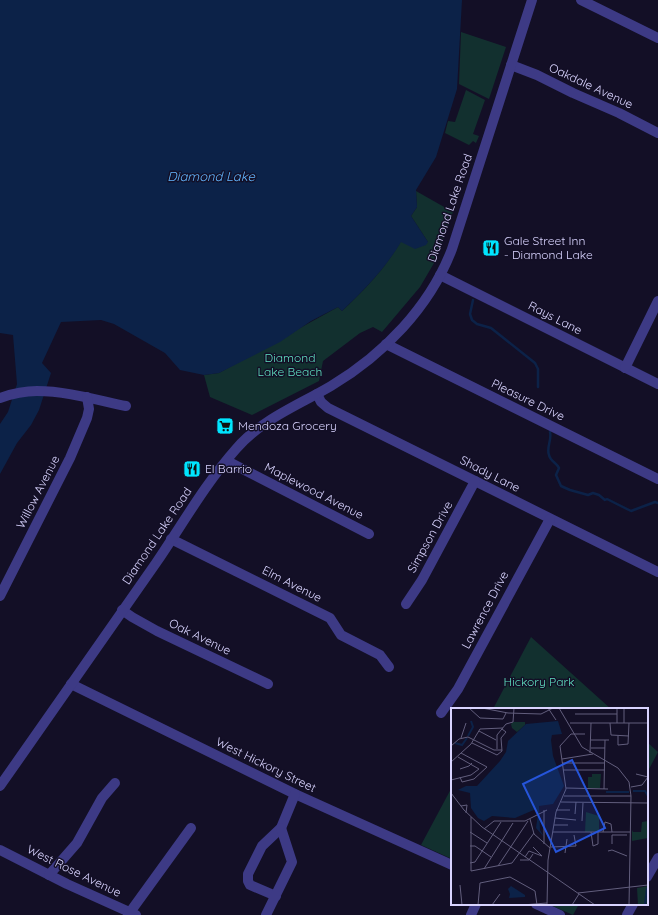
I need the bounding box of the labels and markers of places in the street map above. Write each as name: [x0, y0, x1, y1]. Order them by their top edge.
place label: Gale Street Inn - Diamond Lake: [504, 233, 593, 262]
restaurant icon: Gale Street Inn - Diamond Lake: [481, 238, 501, 258]
supermarket icon: Mendoza Grocery: [215, 416, 235, 436]
place label: Mendoza Grocery: [238, 418, 337, 433]
restaurant icon: El Barrio: [182, 459, 202, 479]
place label: El Barrio: [205, 461, 252, 476]

